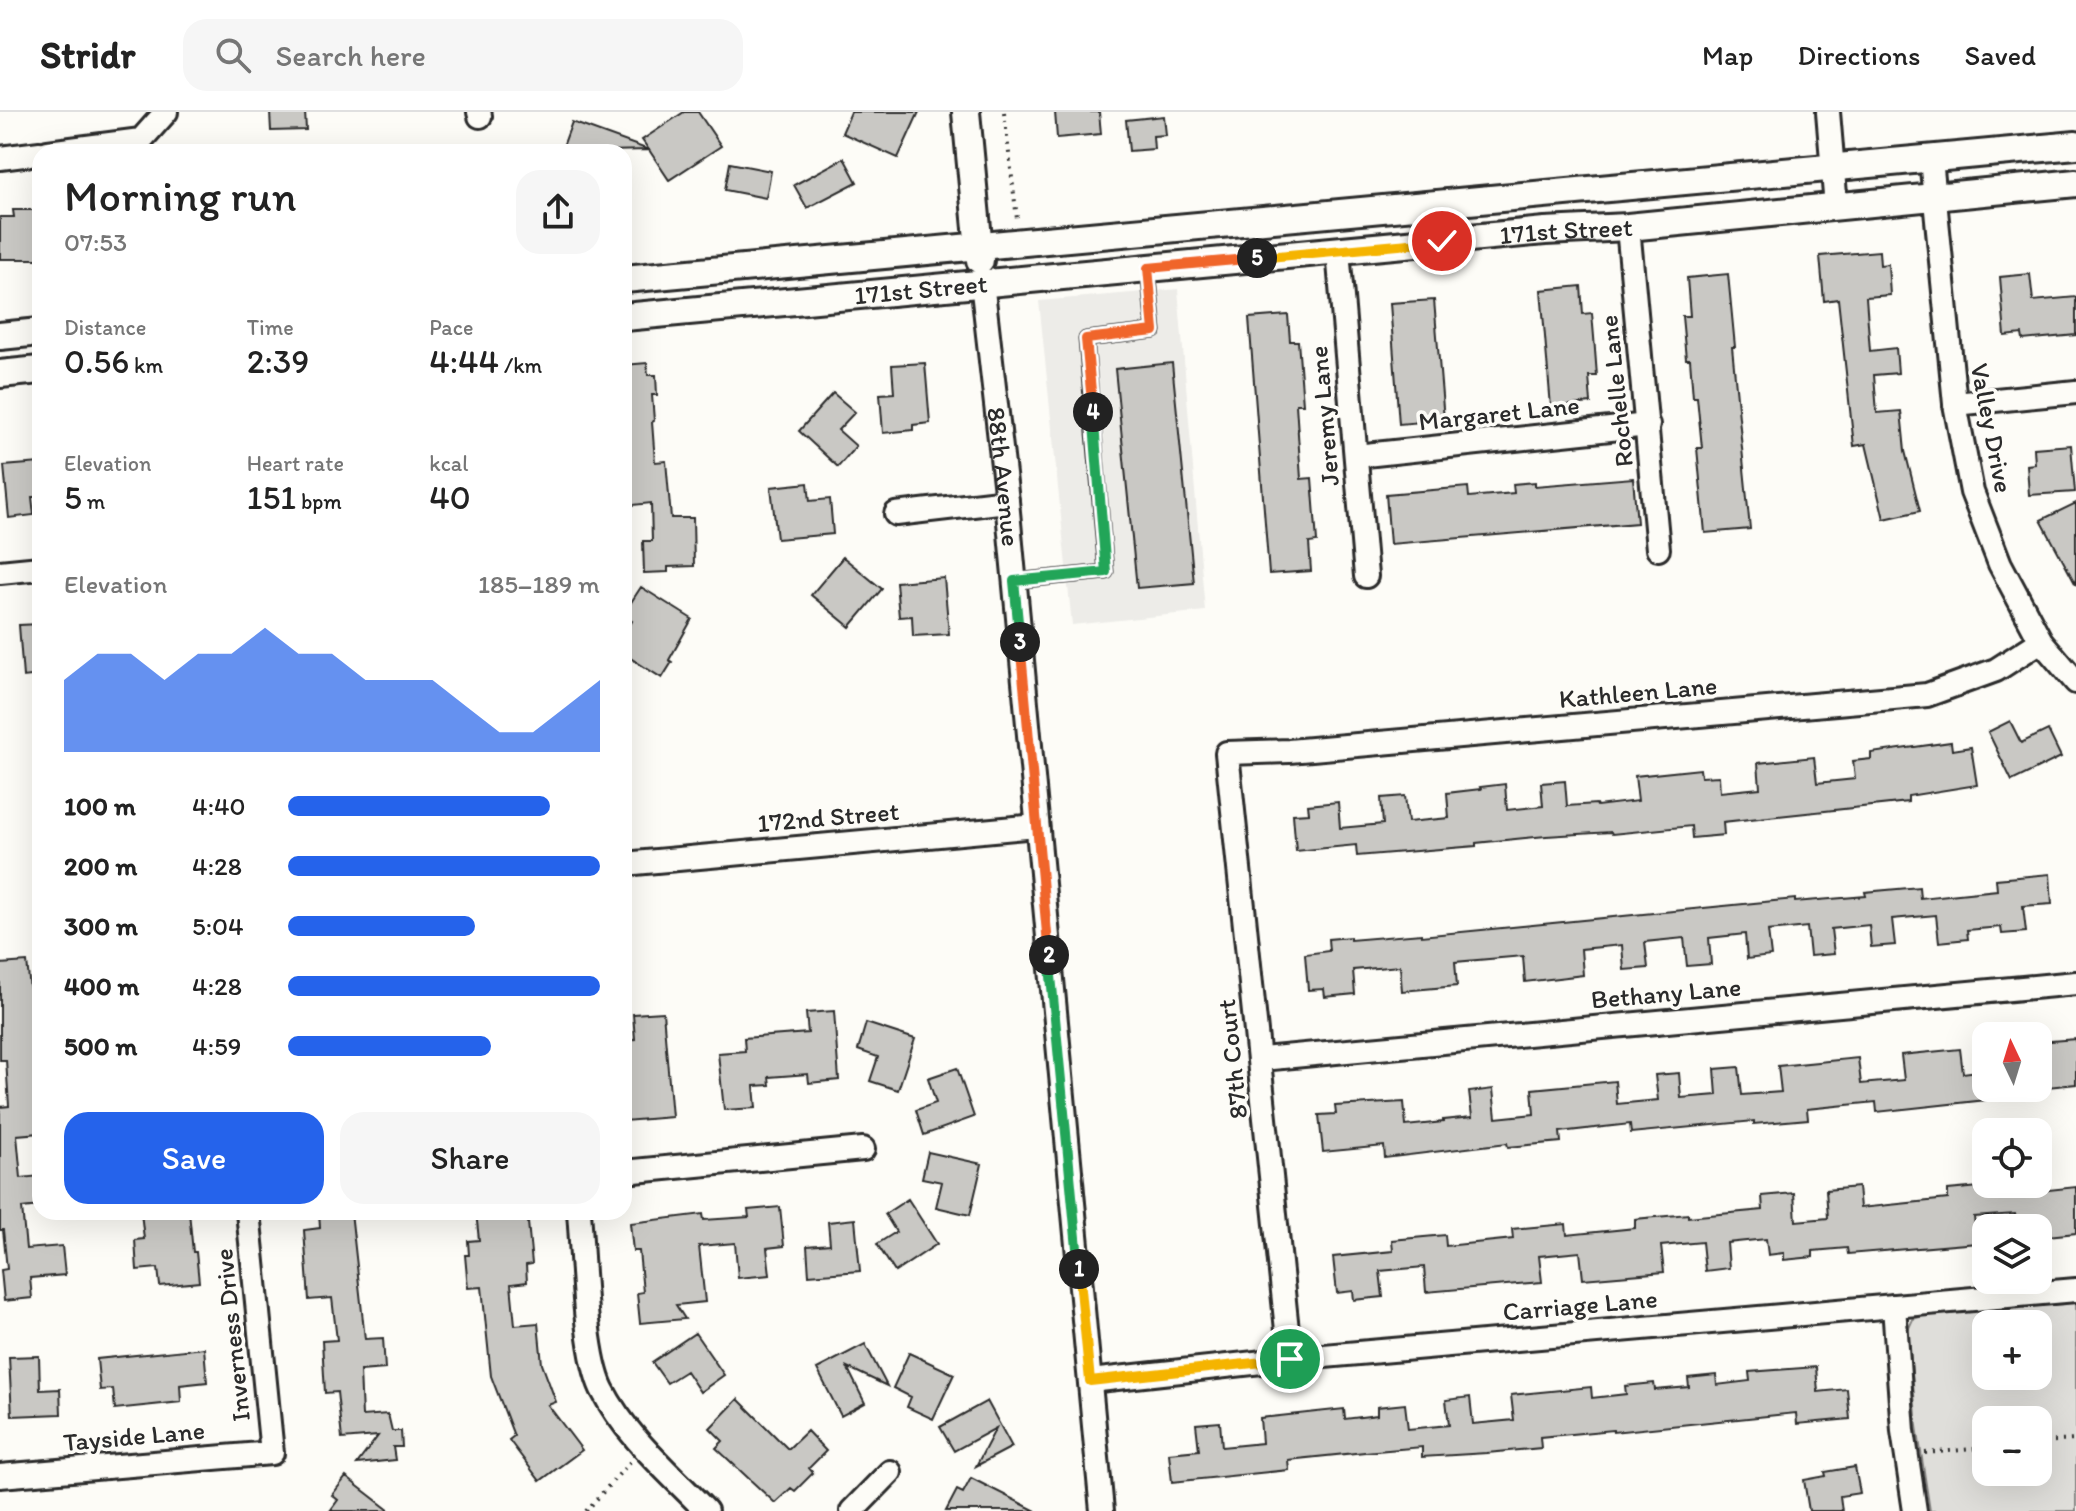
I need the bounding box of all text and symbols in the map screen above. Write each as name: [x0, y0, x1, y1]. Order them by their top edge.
search box: [183, 19, 743, 91]
text: Stridr: [40, 32, 135, 78]
icon: search: [211, 33, 255, 77]
text: Search here: [275, 37, 426, 74]
text: Map: [1702, 38, 1753, 72]
text: Directions: [1797, 38, 1921, 72]
text: Saved: [1965, 38, 2036, 72]
text: Morning run: [64, 169, 297, 222]
button: share: [516, 170, 600, 254]
pin: [1408, 207, 1476, 275]
street label: 171st Street: [1498, 211, 1634, 251]
icon: check: [1420, 219, 1464, 263]
text: 07:53: [64, 226, 127, 258]
pin: 5: [1237, 238, 1277, 278]
text: 5: [1251, 244, 1263, 271]
street label: 171st Street: [853, 267, 989, 311]
street label: Rochelle Lane: [1592, 313, 1640, 469]
text: Distance: [64, 314, 146, 341]
text: Time: [247, 314, 294, 341]
text: Pace: [429, 314, 473, 341]
text: 0.56: [64, 341, 129, 382]
text: 2:39: [247, 341, 309, 382]
text: 4:44: [429, 341, 499, 382]
street label: Jeremy Lane: [1302, 345, 1346, 487]
text: km: [129, 352, 163, 379]
text: /km: [499, 352, 542, 379]
street label: Valley Drive: [1964, 360, 2020, 496]
street label: Margaret Lane: [1417, 389, 1581, 437]
pin: 4: [1073, 392, 1113, 432]
text: 4: [1086, 398, 1100, 425]
street label: 88th Avenue: [980, 405, 1027, 548]
text: Elevation: [64, 450, 151, 477]
text: Heart rate: [247, 450, 344, 477]
text: kcal: [429, 450, 468, 477]
text: 5: [64, 477, 82, 518]
text: 151: [247, 477, 296, 518]
text: 40: [429, 477, 471, 518]
text: m: [82, 488, 105, 515]
text: bpm: [296, 488, 342, 515]
text: Elevation: [64, 568, 167, 600]
text: 185–189 m: [478, 568, 600, 600]
pin: 3: [1000, 622, 1040, 662]
text: 3: [1014, 628, 1026, 655]
street label: Kathleen Lane: [1558, 669, 1718, 715]
text: 100 m: [64, 790, 136, 822]
text: 4:40: [192, 790, 246, 822]
street label: 172nd Street: [756, 795, 901, 839]
text: 200 m: [64, 850, 137, 882]
text: 4:28: [192, 850, 242, 882]
text: 300 m: [64, 910, 138, 942]
text: 5:04: [192, 910, 244, 942]
pin: 2: [1029, 935, 1069, 975]
text: 2: [1043, 941, 1055, 968]
text: 400 m: [64, 970, 139, 1002]
text: 4:28: [192, 970, 242, 1002]
street label: Bethany Lane: [1590, 970, 1742, 1016]
street label: 87th Court: [1210, 997, 1254, 1121]
north arrow: [1972, 1022, 2052, 1102]
map controls: [1972, 1022, 2052, 1486]
text: 500 m: [64, 1030, 137, 1062]
text: 4:59: [192, 1030, 241, 1062]
button: Save: [64, 1112, 324, 1204]
button: Share: [340, 1112, 600, 1204]
button: locate: [1972, 1118, 2052, 1198]
button: layers: [1972, 1214, 2052, 1294]
street label: Inverness Drive: [207, 1247, 257, 1423]
pin: 1: [1059, 1249, 1099, 1289]
text: 1: [1074, 1255, 1084, 1282]
street label: Carriage Lane: [1501, 1282, 1659, 1328]
button: +: [1972, 1310, 2052, 1390]
pin: [1256, 1325, 1324, 1393]
icon: arrive: [1268, 1337, 1312, 1381]
button: −: [1972, 1406, 2052, 1486]
street label: Tayside Lane: [62, 1414, 206, 1458]

